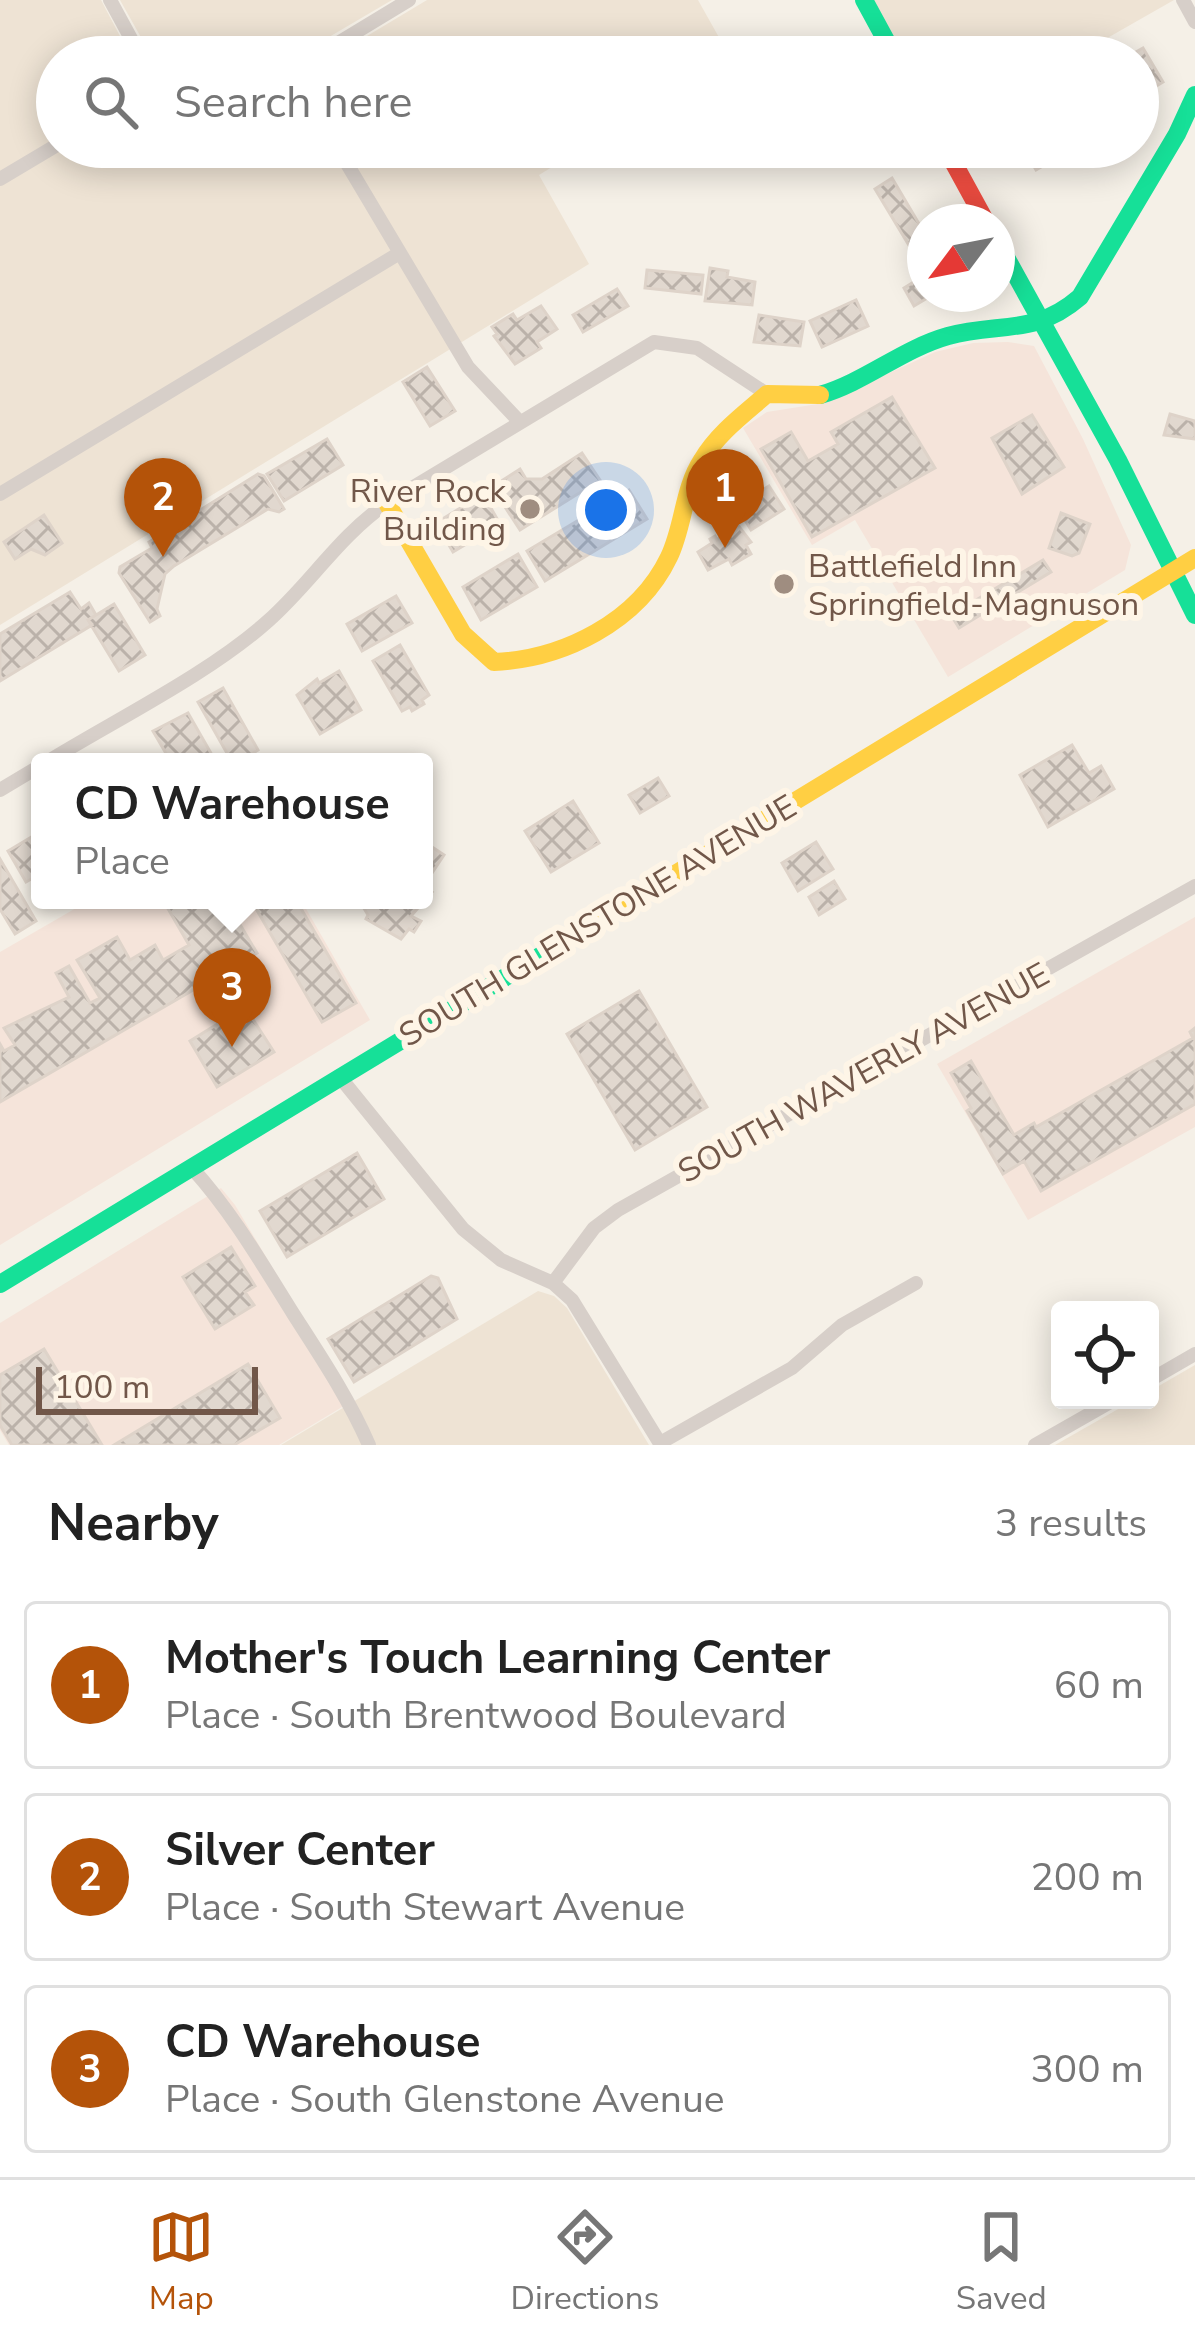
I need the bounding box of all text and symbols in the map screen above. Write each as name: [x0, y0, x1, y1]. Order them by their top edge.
search box: [36, 36, 1159, 168]
icon: search: [78, 69, 144, 135]
text: Search here: [174, 72, 413, 133]
north arrow: [907, 204, 1015, 312]
pin: 1: [686, 449, 764, 548]
pin: 2: [124, 458, 202, 557]
place label: River Rock Building: [350, 469, 506, 552]
your location: [576, 480, 636, 540]
marker: River Rock Building: [517, 496, 543, 522]
place label: Battlefield Inn Springfield-Magnuson: [808, 544, 1139, 627]
marker: Battlefield Inn Springfield-Magnuson: [771, 571, 797, 597]
popup: [31, 753, 433, 909]
text: CD Warehouse: [74, 774, 390, 835]
street label: SOUTH GLENSTONE AVENUE: [391, 785, 805, 1058]
text: Place: [74, 835, 170, 888]
pin: 3: [193, 948, 271, 1047]
street label: SOUTH WAVERLY AVENUE: [670, 952, 1057, 1194]
map controls: [1051, 1301, 1159, 1409]
button: locate: [1051, 1301, 1159, 1409]
scale bar: [36, 1361, 258, 1414]
text: 100 m: [54, 1365, 150, 1410]
text: Nearby: [48, 1488, 219, 1558]
text: 3 results: [995, 1497, 1147, 1550]
text: Mother's Touch Learning Center: [165, 1628, 830, 1689]
text: 1: [78, 1659, 102, 1712]
text: 60 m: [1054, 1659, 1144, 1712]
text: Place · South Brentwood Boulevard: [165, 1689, 787, 1742]
text: Silver Center: [165, 1820, 435, 1881]
text: 2: [78, 1851, 102, 1904]
text: 200 m: [1030, 1851, 1144, 1904]
text: Place · South Stewart Avenue: [165, 1881, 685, 1934]
text: CD Warehouse: [165, 2012, 480, 2073]
text: 3: [78, 2043, 102, 2096]
text: 300 m: [1030, 2043, 1144, 2096]
text: Place · South Glenstone Avenue: [165, 2073, 725, 2126]
tab: Map: [148, 2204, 214, 2321]
tab: Directions: [511, 2204, 659, 2321]
tab: Saved: [956, 2204, 1047, 2321]

